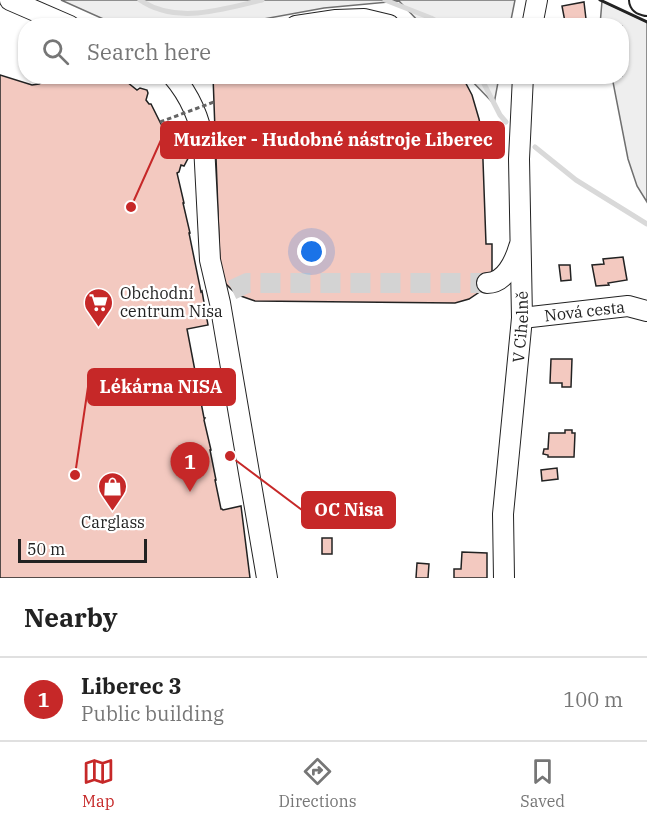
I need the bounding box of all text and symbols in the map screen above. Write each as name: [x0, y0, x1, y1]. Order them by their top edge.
search box: [18, 18, 629, 84]
icon: search: [39, 35, 72, 68]
text: Search here: [87, 37, 211, 66]
callout: Muziker - Hudobné nástroje Liberec: [161, 122, 504, 158]
text: Muziker - Hudobné nástroje Liberec: [173, 128, 493, 151]
your location: [297, 237, 326, 266]
place label: Obchodní centrum Nisa: [120, 283, 223, 321]
supermarket icon: Obchodní centrum Nisa: [83, 286, 115, 328]
street label: V Cihelně: [508, 291, 532, 364]
street label: Nová cesta: [543, 296, 626, 325]
callout: Lékárna NISA: [88, 369, 235, 405]
text: Lékárna NISA: [100, 375, 223, 398]
pin: 1: [170, 442, 210, 492]
shop icon: Carglass: [97, 470, 129, 512]
callout: OC Nisa: [302, 492, 395, 528]
text: OC Nisa: [314, 498, 384, 521]
place label: Carglass: [81, 512, 145, 532]
scale bar: [18, 536, 147, 564]
text: 50 m: [27, 539, 65, 559]
text: Nearby: [24, 600, 118, 634]
text: Liberec 3: [81, 671, 182, 700]
text: 1: [38, 686, 50, 713]
text: 100 m: [563, 686, 623, 713]
text: Public building: [81, 700, 224, 727]
tab: Map: [82, 755, 115, 811]
tab: Directions: [279, 755, 357, 811]
tab: Saved: [520, 755, 565, 811]

